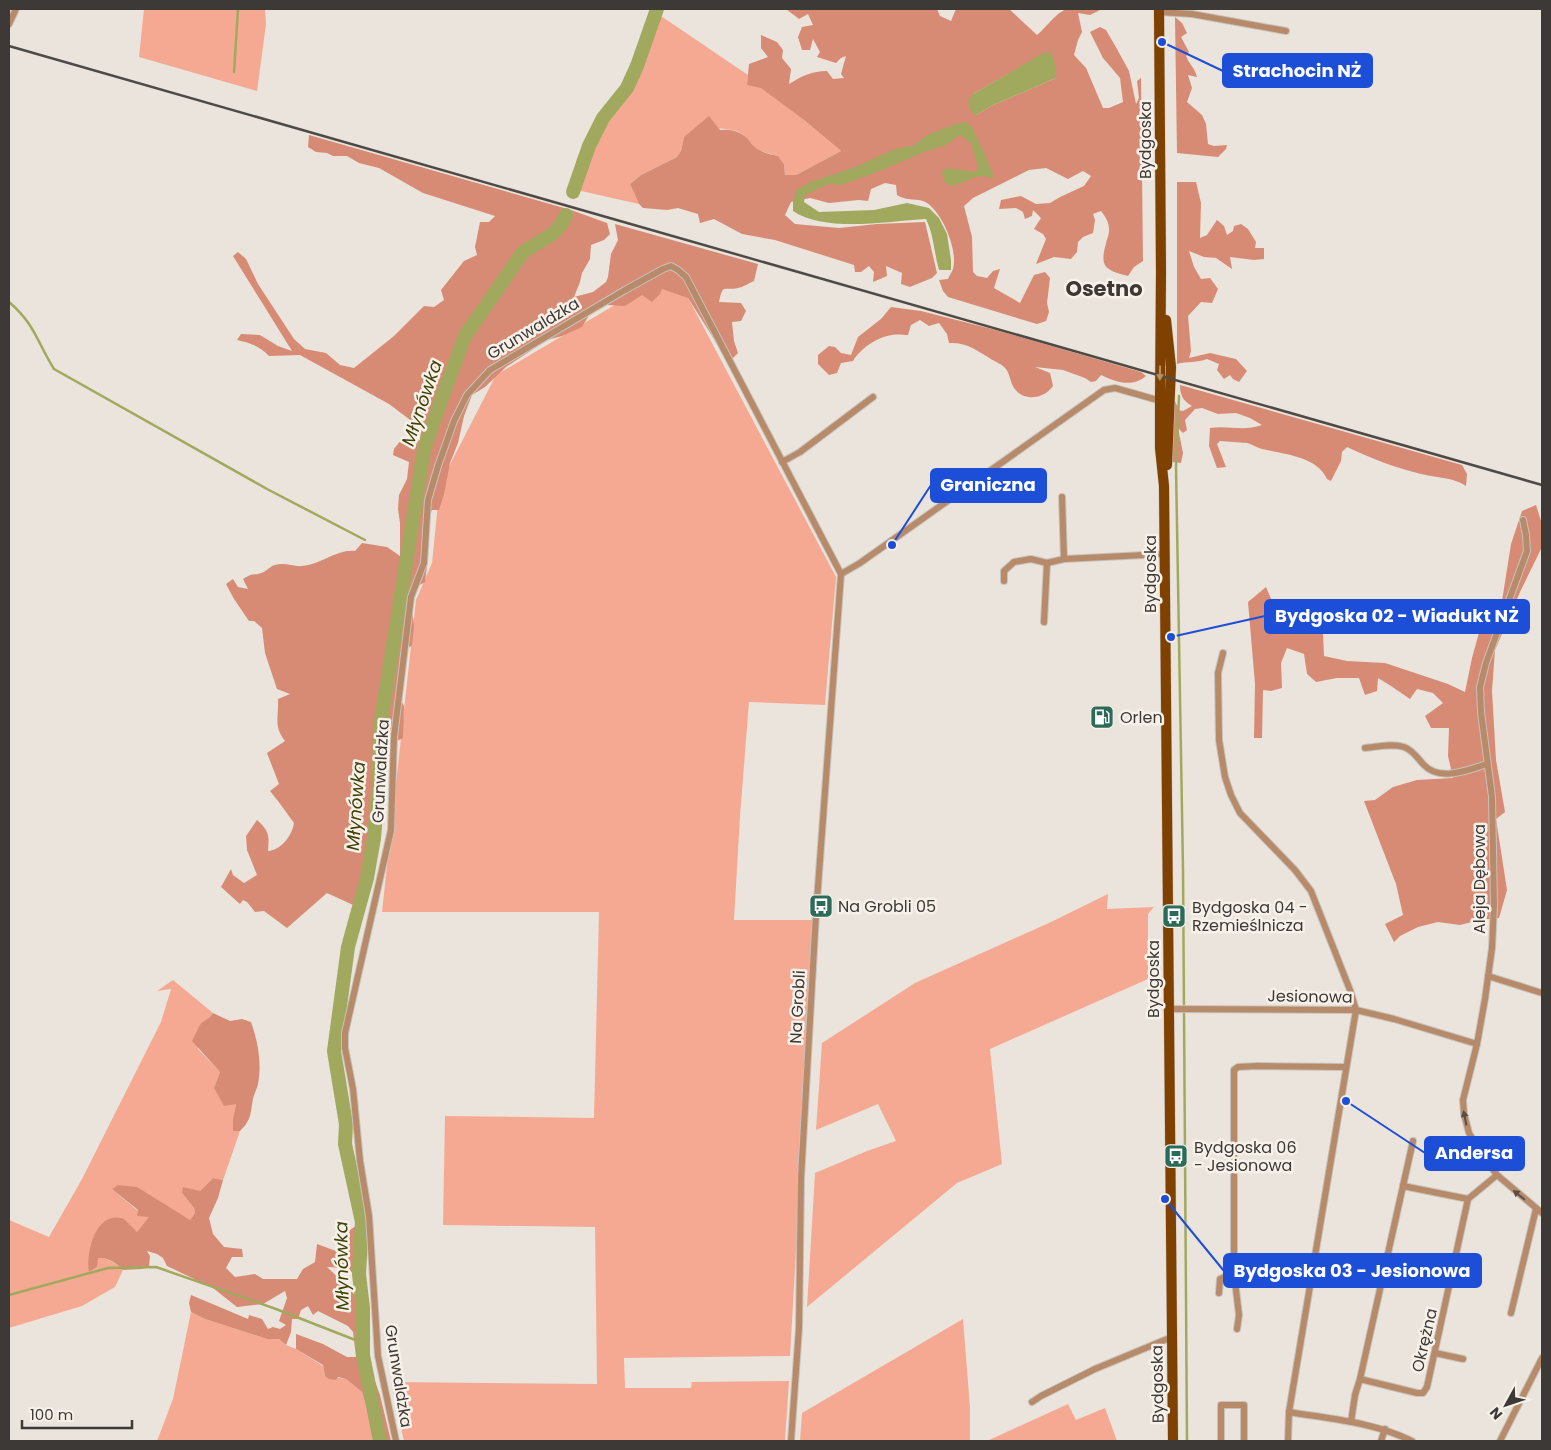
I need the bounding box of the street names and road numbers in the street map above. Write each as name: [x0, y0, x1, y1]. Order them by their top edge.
street label: Bydgoska: [1134, 101, 1157, 179]
street label: Grunwaldzka: [483, 292, 584, 365]
street label: Bydgoska: [1139, 535, 1162, 613]
street label: Grunwaldzka: [366, 719, 395, 824]
street label: Aleja Dębowa: [1468, 824, 1491, 934]
street label: Bydgoska: [1142, 940, 1165, 1018]
street label: Na Grobli: [784, 970, 811, 1044]
street label: Jesionowa: [1267, 984, 1353, 1009]
street label: Okrężna: [1406, 1306, 1443, 1374]
street label: Grunwaldzka: [379, 1323, 418, 1429]
street label: Bydgoska: [1145, 1345, 1170, 1423]

